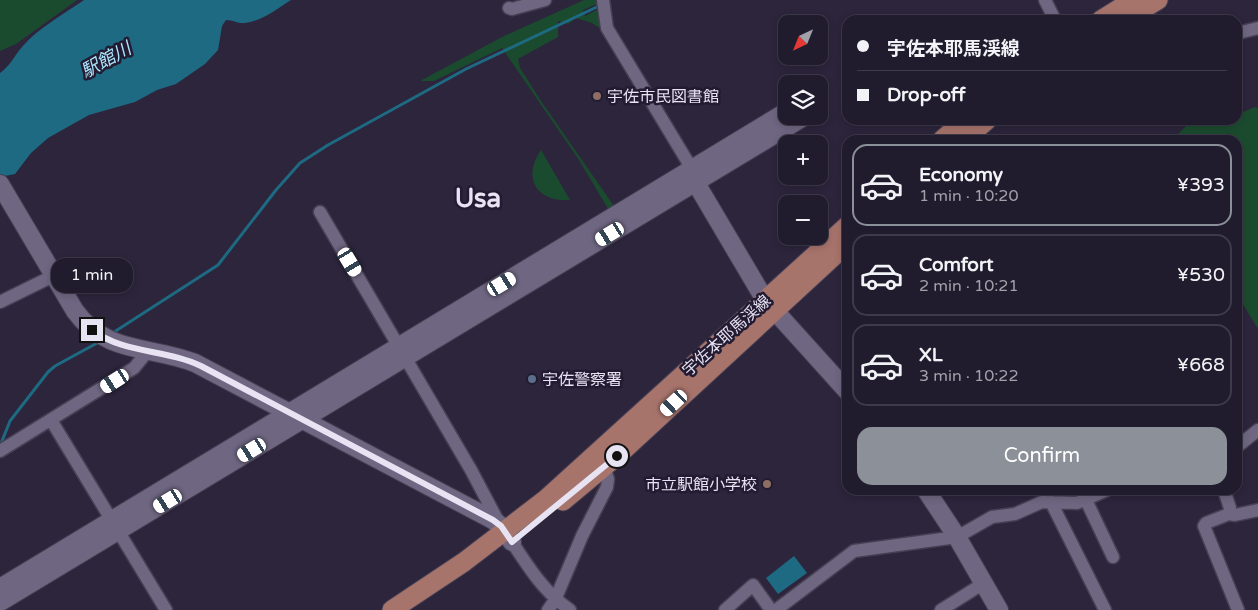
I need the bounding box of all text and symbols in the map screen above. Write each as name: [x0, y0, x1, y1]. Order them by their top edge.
north arrow: [778, 15, 828, 65]
map controls: [778, 15, 828, 245]
water label: 駅館川: [77, 36, 137, 83]
text: 宇佐本耶馬渓線: [887, 38, 1020, 60]
button: layers: [778, 75, 828, 125]
text: Drop-off: [887, 84, 966, 106]
place label: 宇佐市民図書館: [607, 87, 719, 107]
marker: 宇佐市民図書館: [591, 90, 603, 102]
button: +: [778, 135, 828, 185]
icon: car: [859, 163, 904, 208]
text: Economy: [919, 164, 1003, 186]
text: ¥393: [1177, 174, 1225, 196]
district label: Usa: [455, 183, 501, 214]
text: 1 min · 10:20: [919, 186, 1018, 206]
button: −: [778, 195, 828, 245]
car: [593, 220, 626, 248]
car: [335, 245, 364, 279]
icon: car: [859, 253, 904, 298]
text: Comfort: [919, 254, 993, 276]
callout: 1 min: [51, 258, 133, 292]
text: ¥530: [1177, 264, 1225, 286]
text: 1 min: [71, 265, 113, 285]
car: [485, 270, 518, 298]
text: 2 min · 10:21: [919, 276, 1018, 296]
street label: 宇佐本耶馬渓線: [678, 291, 775, 381]
route end: [81, 319, 103, 341]
icon: car: [859, 343, 904, 388]
text: XL: [919, 344, 943, 366]
text: ¥668: [1177, 354, 1225, 376]
text: 3 min · 10:22: [919, 366, 1018, 386]
car: [98, 367, 131, 395]
place label: 宇佐警察署: [542, 370, 622, 390]
marker: 宇佐警察署: [526, 373, 538, 385]
car: [657, 387, 690, 419]
button: Confirm: [857, 427, 1227, 485]
car: [235, 436, 268, 464]
route start: [606, 445, 628, 467]
place label: 市立駅館小学校: [645, 475, 757, 495]
marker: 市立駅館小学校: [761, 478, 773, 490]
car: [151, 487, 184, 515]

